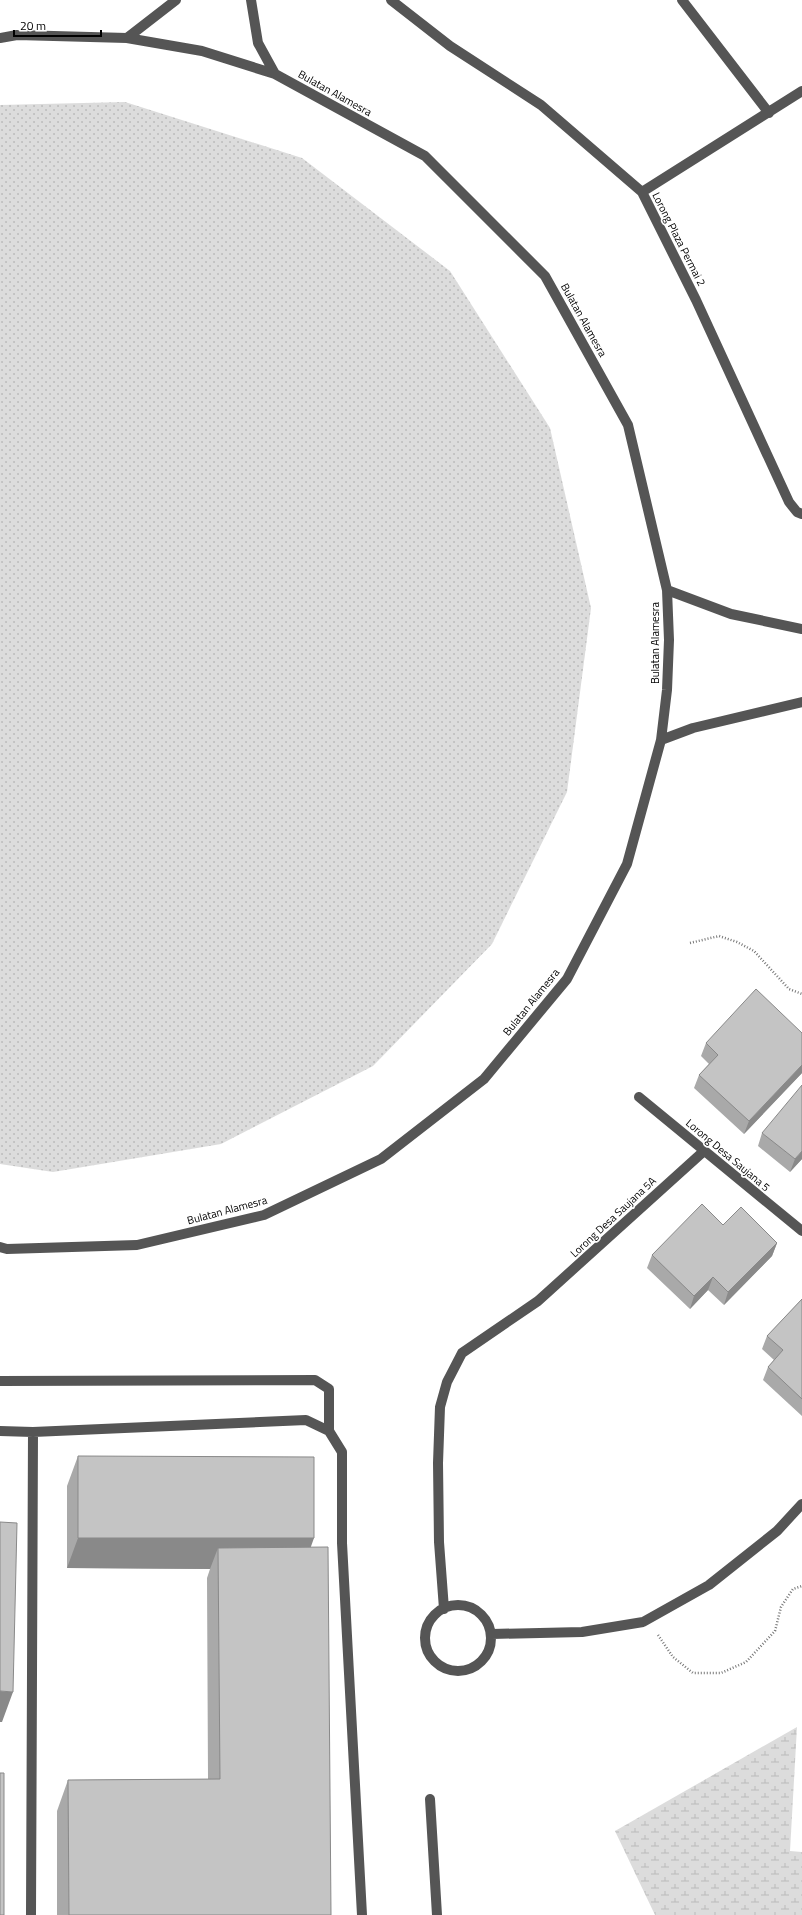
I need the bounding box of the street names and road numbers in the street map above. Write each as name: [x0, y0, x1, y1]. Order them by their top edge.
street label: Bulatan Alamesra: [295, 66, 375, 120]
street label: Lorong Plaza Permai 2: [648, 189, 710, 289]
street label: Bulatan Alamesra: [557, 280, 611, 360]
street label: Bulatan Alamesra: [647, 601, 663, 684]
street label: Bulatan Alamesra: [499, 965, 563, 1039]
street label: Lorong Desa Saujana 5: [682, 1115, 774, 1195]
street label: Lorong Desa Saujana 5A: [567, 1173, 660, 1261]
street label: Bulatan Alamesra: [185, 1192, 269, 1228]

